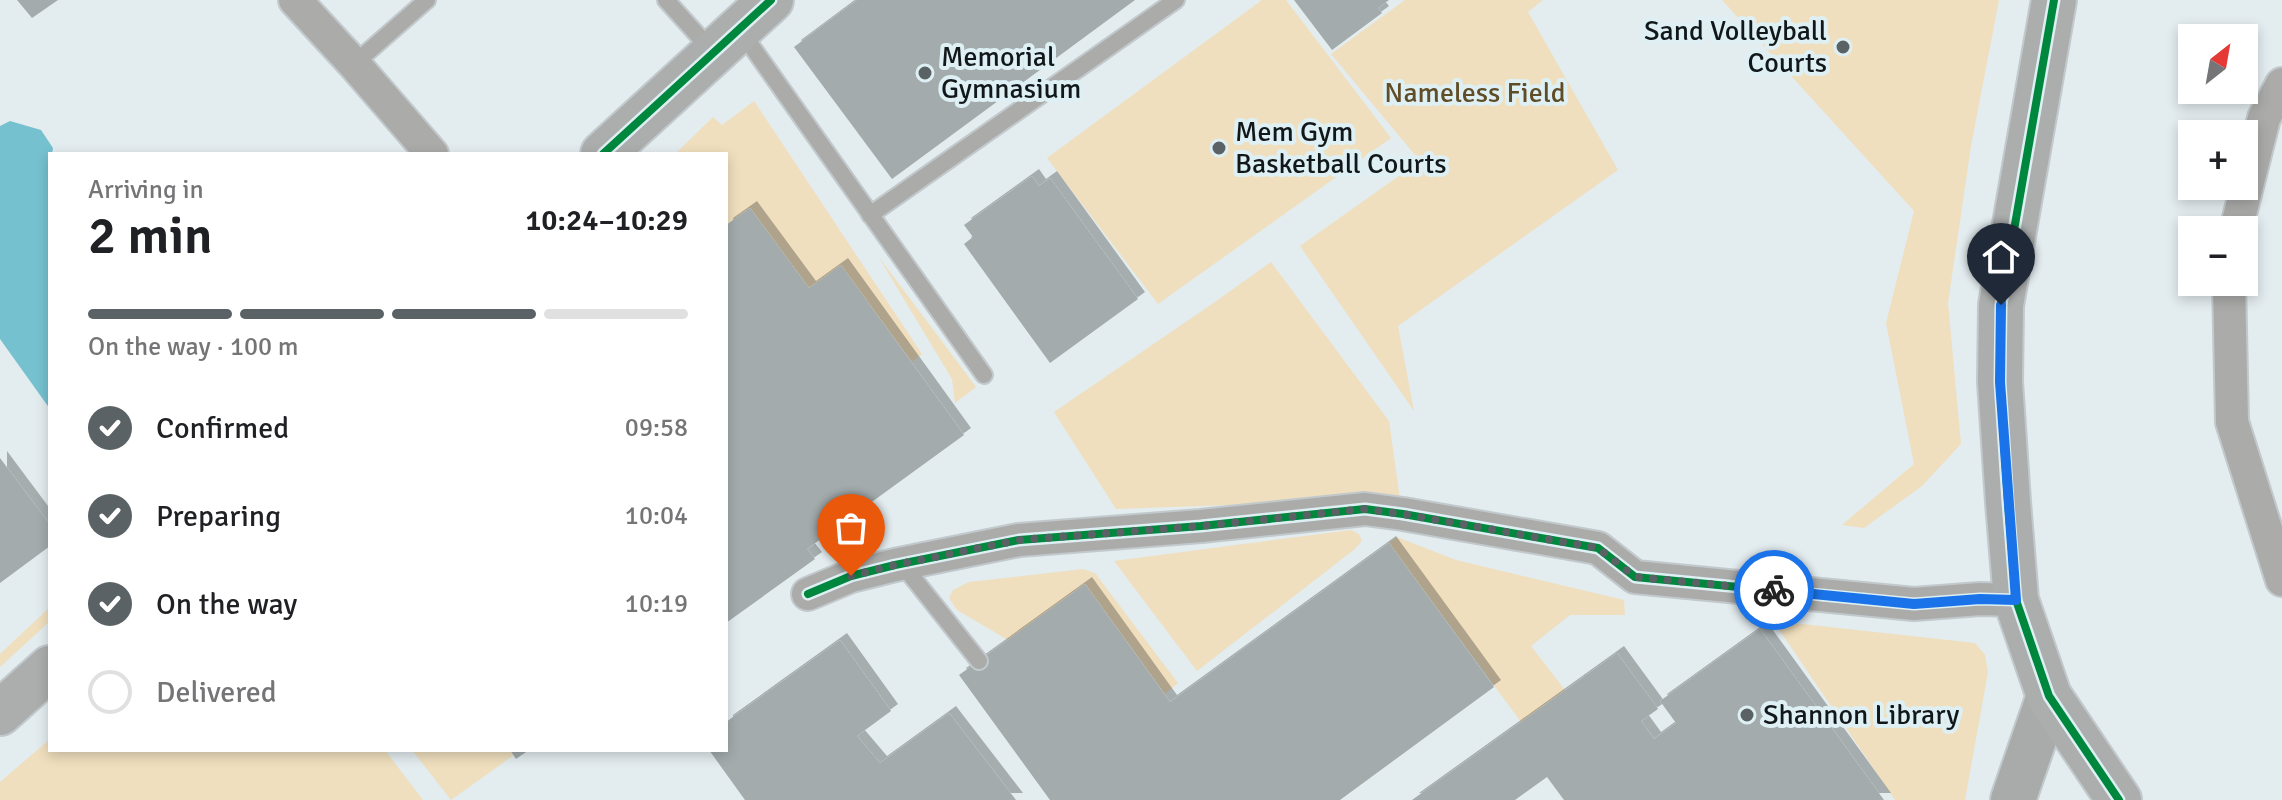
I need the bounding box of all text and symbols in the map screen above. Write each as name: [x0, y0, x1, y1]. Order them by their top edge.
place label: Sand Volleyball Courts: [1644, 14, 1827, 80]
north arrow: [2178, 24, 2258, 104]
map controls: [2178, 24, 2258, 296]
marker: Sand Volleyball Courts: [1834, 38, 1852, 56]
place label: Memorial Gymnasium: [941, 40, 1081, 106]
marker: Memorial Gymnasium: [916, 64, 934, 82]
park label: Nameless Field: [1384, 76, 1566, 110]
place label: Mem Gym Basketball Courts: [1235, 115, 1446, 181]
button: +: [2178, 120, 2258, 200]
marker: Mem Gym Basketball Courts: [1210, 139, 1228, 157]
text: Arriving in: [88, 174, 204, 206]
text: 10:24–10:29: [525, 202, 688, 239]
text: 2 min: [88, 204, 213, 268]
button: −: [2178, 216, 2258, 296]
pin: [1967, 223, 2035, 305]
icon: home: [1979, 235, 2023, 279]
text: On the way · 100 m: [88, 331, 298, 363]
icon: check: [88, 406, 132, 450]
text: Confirmed: [156, 410, 289, 447]
text: 09:58: [625, 412, 688, 444]
icon: check: [88, 494, 132, 538]
pin: [817, 494, 885, 576]
text: Preparing: [156, 498, 281, 535]
text: 10:04: [625, 500, 688, 532]
icon: bag: [829, 506, 873, 550]
courier: [1734, 550, 1814, 630]
icon: bike: [1752, 568, 1796, 612]
icon: check: [88, 582, 132, 626]
text: On the way: [156, 586, 297, 623]
text: 10:19: [625, 588, 688, 620]
text: Delivered: [156, 674, 277, 711]
place label: Shannon Library: [1763, 698, 1959, 732]
marker: Shannon Library: [1738, 706, 1756, 724]

